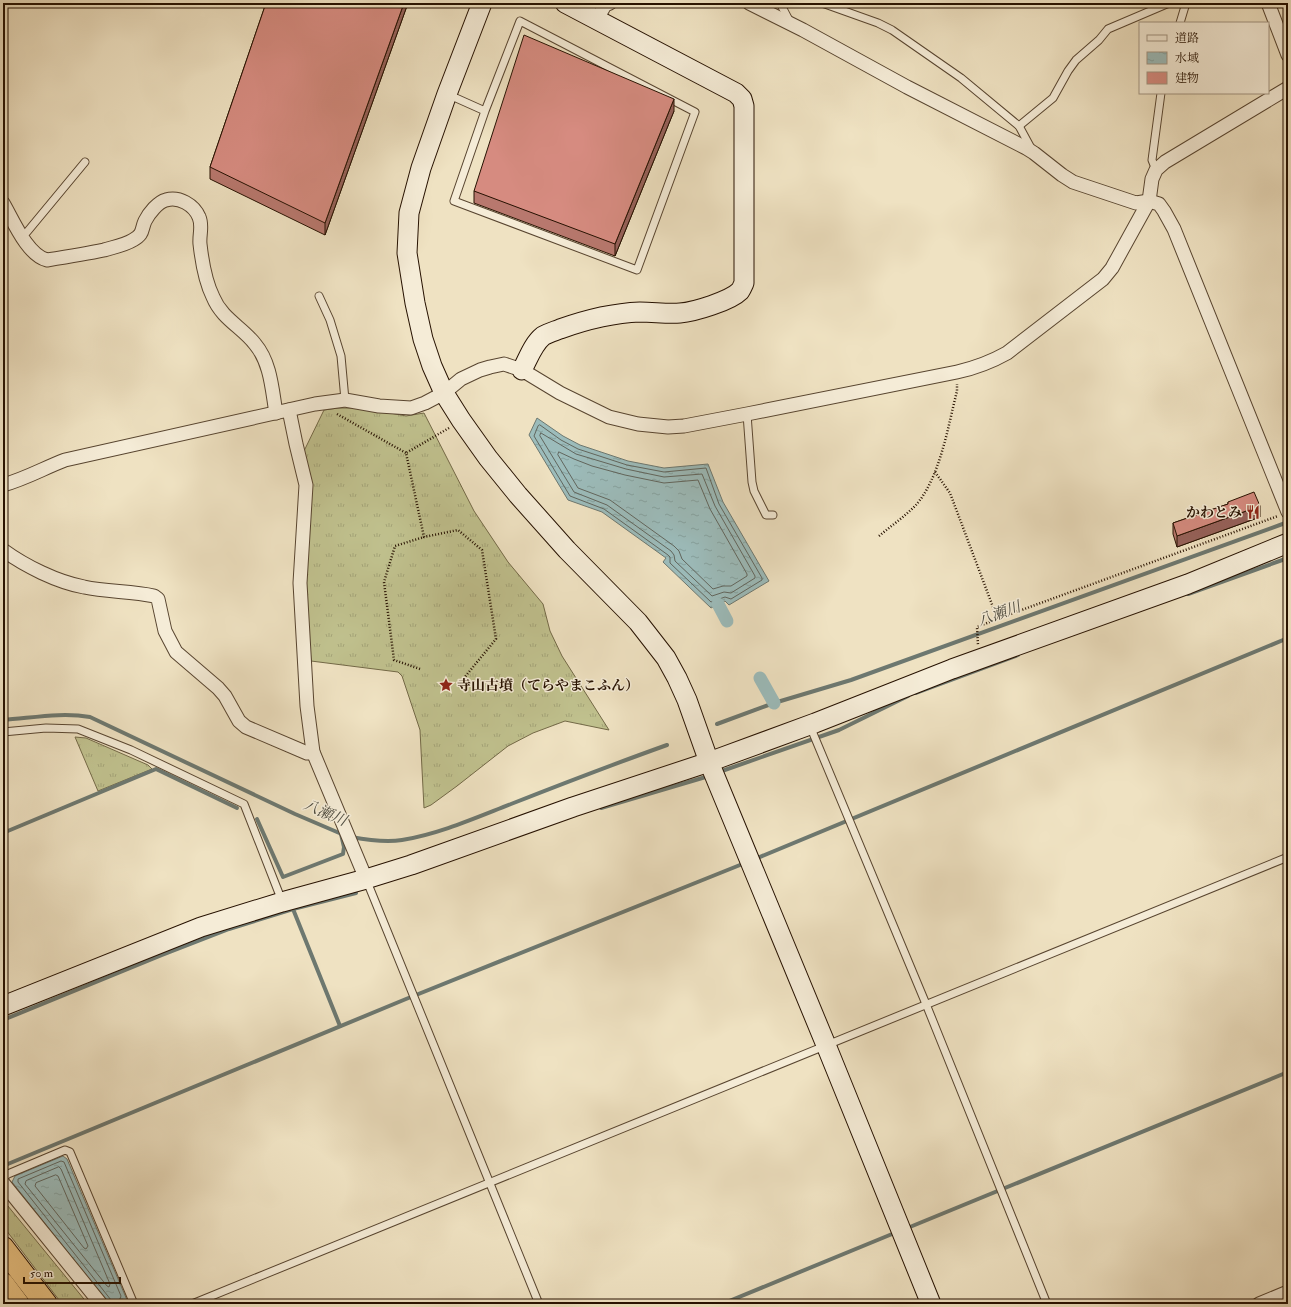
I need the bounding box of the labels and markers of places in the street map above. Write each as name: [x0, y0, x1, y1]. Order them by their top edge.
place label: かわとみ: [1186, 504, 1242, 521]
restaurant icon: かわとみ: [1245, 504, 1261, 520]
place icon: 寺山古墳（てらやまこふん）: [438, 677, 454, 693]
place label: 寺山古墳（てらやまこふん）: [457, 677, 639, 694]

